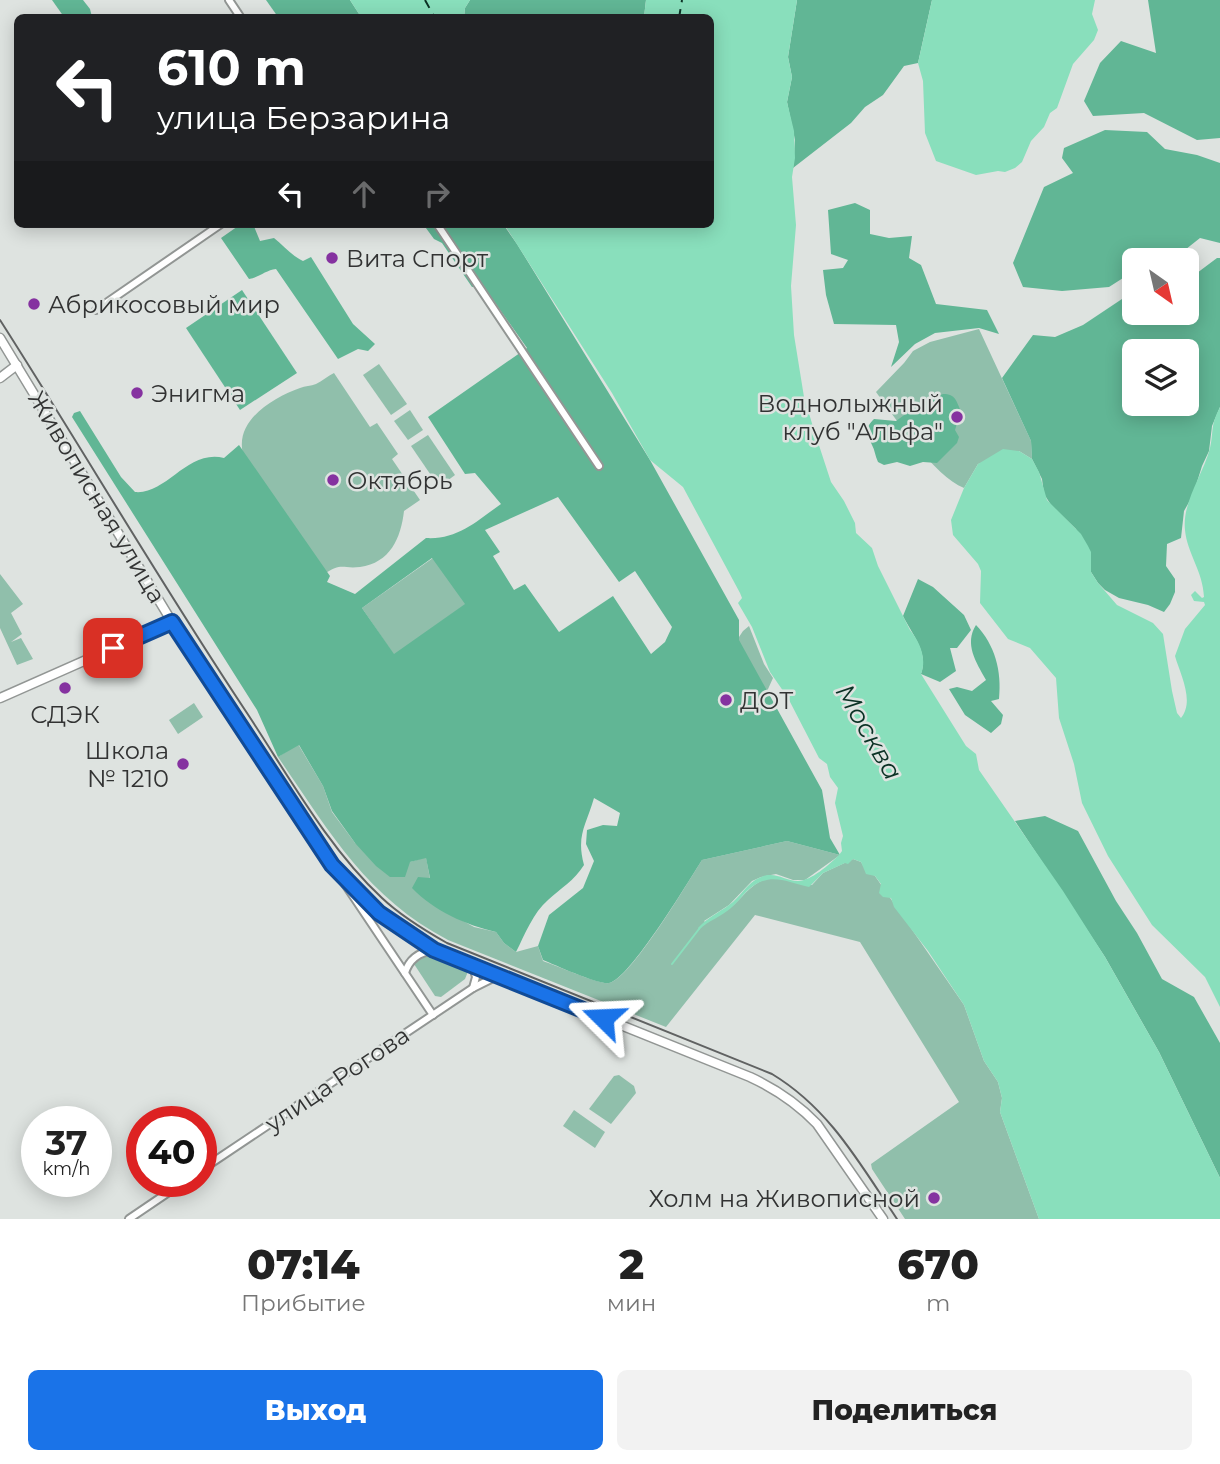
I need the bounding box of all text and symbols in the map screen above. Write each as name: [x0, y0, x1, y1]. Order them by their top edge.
text: 610 m: [157, 38, 306, 97]
icon: left: [42, 42, 133, 133]
text: улица Берзарина: [157, 98, 450, 137]
icon: left: [272, 175, 310, 213]
icon: ahead: [345, 175, 383, 213]
icon: right: [418, 175, 456, 213]
place label: Вита Спорт: [346, 244, 489, 273]
north arrow: [1122, 248, 1199, 326]
map controls: [1122, 248, 1199, 416]
marker: Вита Спорт: [324, 250, 340, 266]
place label: Абрикосовый мир: [48, 290, 280, 319]
marker: Абрикосовый мир: [26, 296, 42, 312]
button: layers: [1122, 339, 1199, 416]
place label: Энигма: [151, 379, 245, 408]
marker: Энигма: [129, 385, 145, 401]
street label: Живописная улица: [22, 386, 172, 608]
place label: Воднолыжный клуб "Альфа": [757, 389, 943, 446]
marker: Воднолыжный клуб "Альфа": [949, 409, 965, 425]
place label: Октябрь: [347, 466, 453, 495]
marker: Октябрь: [325, 472, 341, 488]
pin: [83, 618, 143, 678]
icon: arrive: [94, 629, 132, 667]
water label: Москва: [829, 678, 909, 786]
marker: СДЭК: [57, 680, 73, 696]
place label: ДОТ: [740, 686, 793, 715]
marker: ДОТ: [718, 692, 734, 708]
place label: СДЭК: [30, 700, 100, 729]
place label: Школа № 1210: [85, 736, 169, 793]
marker: Школа № 1210: [175, 756, 191, 772]
position arrow: [566, 981, 640, 1055]
street label: улица Рогова: [258, 1020, 415, 1139]
speed limit sign: 40: [126, 1106, 217, 1197]
text: 37: [45, 1121, 88, 1164]
text: km/h: [42, 1158, 91, 1180]
place label: Холм на Живописной: [648, 1184, 920, 1213]
marker: Холм на Живописной: [926, 1190, 942, 1206]
text: 07:14: [247, 1238, 360, 1290]
text: 2: [619, 1238, 644, 1290]
text: 670: [897, 1238, 979, 1290]
text: Прибытие: [241, 1289, 366, 1317]
text: мин: [607, 1289, 656, 1317]
text: m: [926, 1289, 950, 1317]
button: Выход: [28, 1370, 603, 1450]
button: Поделиться: [617, 1370, 1192, 1450]

